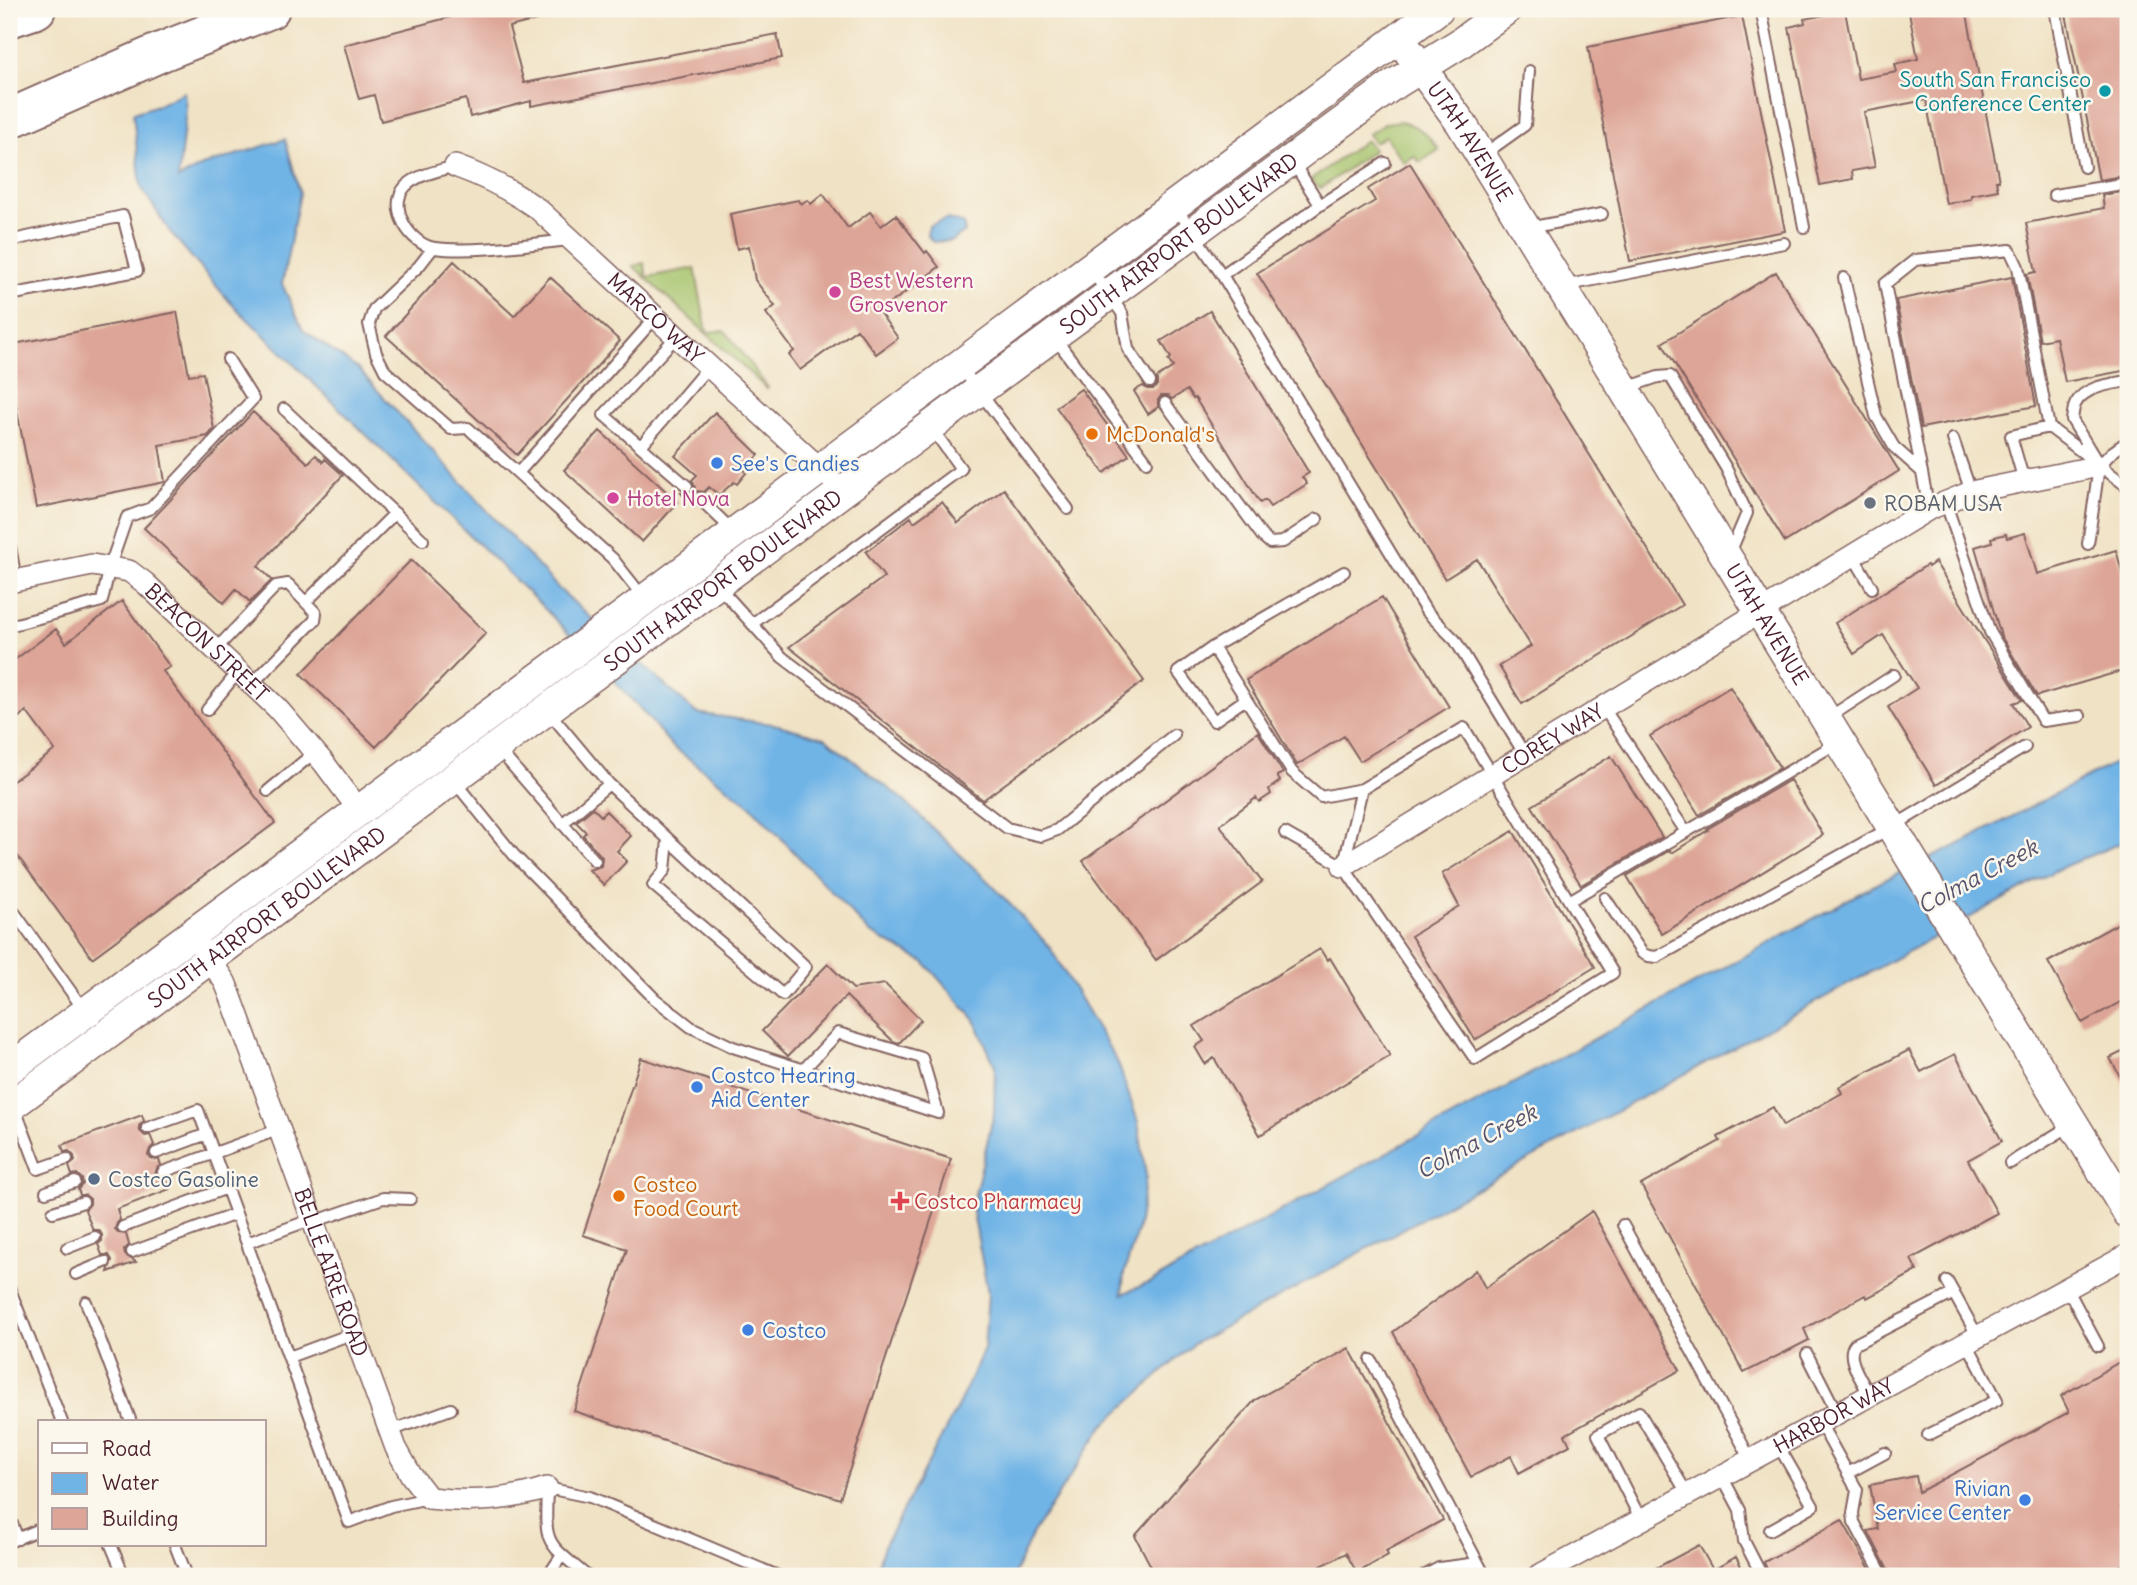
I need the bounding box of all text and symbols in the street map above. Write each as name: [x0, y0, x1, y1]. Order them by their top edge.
place label: South San Francisco Conference Center: [1900, 66, 2091, 117]
street label: UTAH AVENUE: [1422, 76, 1519, 206]
marker: South San Francisco Conference Center: [2097, 83, 2113, 99]
street label: SOUTH AIRPORT BOULEVARD: [1054, 146, 1303, 340]
street label: MARCO WAY: [602, 267, 710, 369]
place label: Best Western Grosvenor: [849, 267, 974, 318]
marker: Best Western Grosvenor: [827, 284, 843, 300]
place label: McDonald's: [1106, 421, 1215, 448]
marker: McDonald's: [1084, 426, 1100, 442]
place label: See's Candies: [731, 450, 860, 477]
marker: See's Candies: [709, 455, 725, 471]
street label: SOUTH AIRPORT BOULEVARD: [598, 483, 847, 677]
place label: Hotel Nova: [627, 485, 730, 512]
marker: Hotel Nova: [605, 490, 621, 506]
place label: ROBAM USA: [1884, 490, 2002, 517]
marker: ROBAM USA: [1862, 495, 1878, 511]
street label: UTAH AVENUE: [1720, 558, 1815, 690]
street label: BEACON STREET: [140, 577, 275, 707]
street label: COREY WAY: [1496, 697, 1609, 780]
street label: SOUTH AIRPORT BOULEVARD: [142, 820, 391, 1014]
water label: Colma Creek: [1912, 832, 2043, 920]
place label: Costco Hearing Aid Center: [711, 1062, 856, 1113]
marker: Costco Hearing Aid Center: [689, 1079, 705, 1095]
water label: Colma Creek: [1411, 1097, 1542, 1185]
place label: Costco Gasoline: [108, 1166, 259, 1193]
marker: Costco Gasoline: [86, 1171, 102, 1187]
place label: Costco Food Court: [633, 1171, 738, 1222]
street label: BELLE AIRE ROAD: [288, 1184, 375, 1360]
marker: Costco Food Court: [611, 1188, 627, 1204]
place label: Costco Pharmacy: [914, 1188, 1082, 1215]
marker: Costco Pharmacy: [892, 1193, 908, 1209]
place label: Costco: [762, 1317, 826, 1344]
marker: Costco: [740, 1322, 756, 1338]
street label: HARBOR WAY: [1768, 1372, 1898, 1459]
legend: [38, 1420, 266, 1546]
text: Road: [102, 1435, 151, 1462]
text: Water: [102, 1469, 160, 1496]
place label: Rivian Service Center: [1875, 1475, 2011, 1526]
marker: Rivian Service Center: [2017, 1492, 2033, 1508]
text: Building: [102, 1505, 178, 1532]

